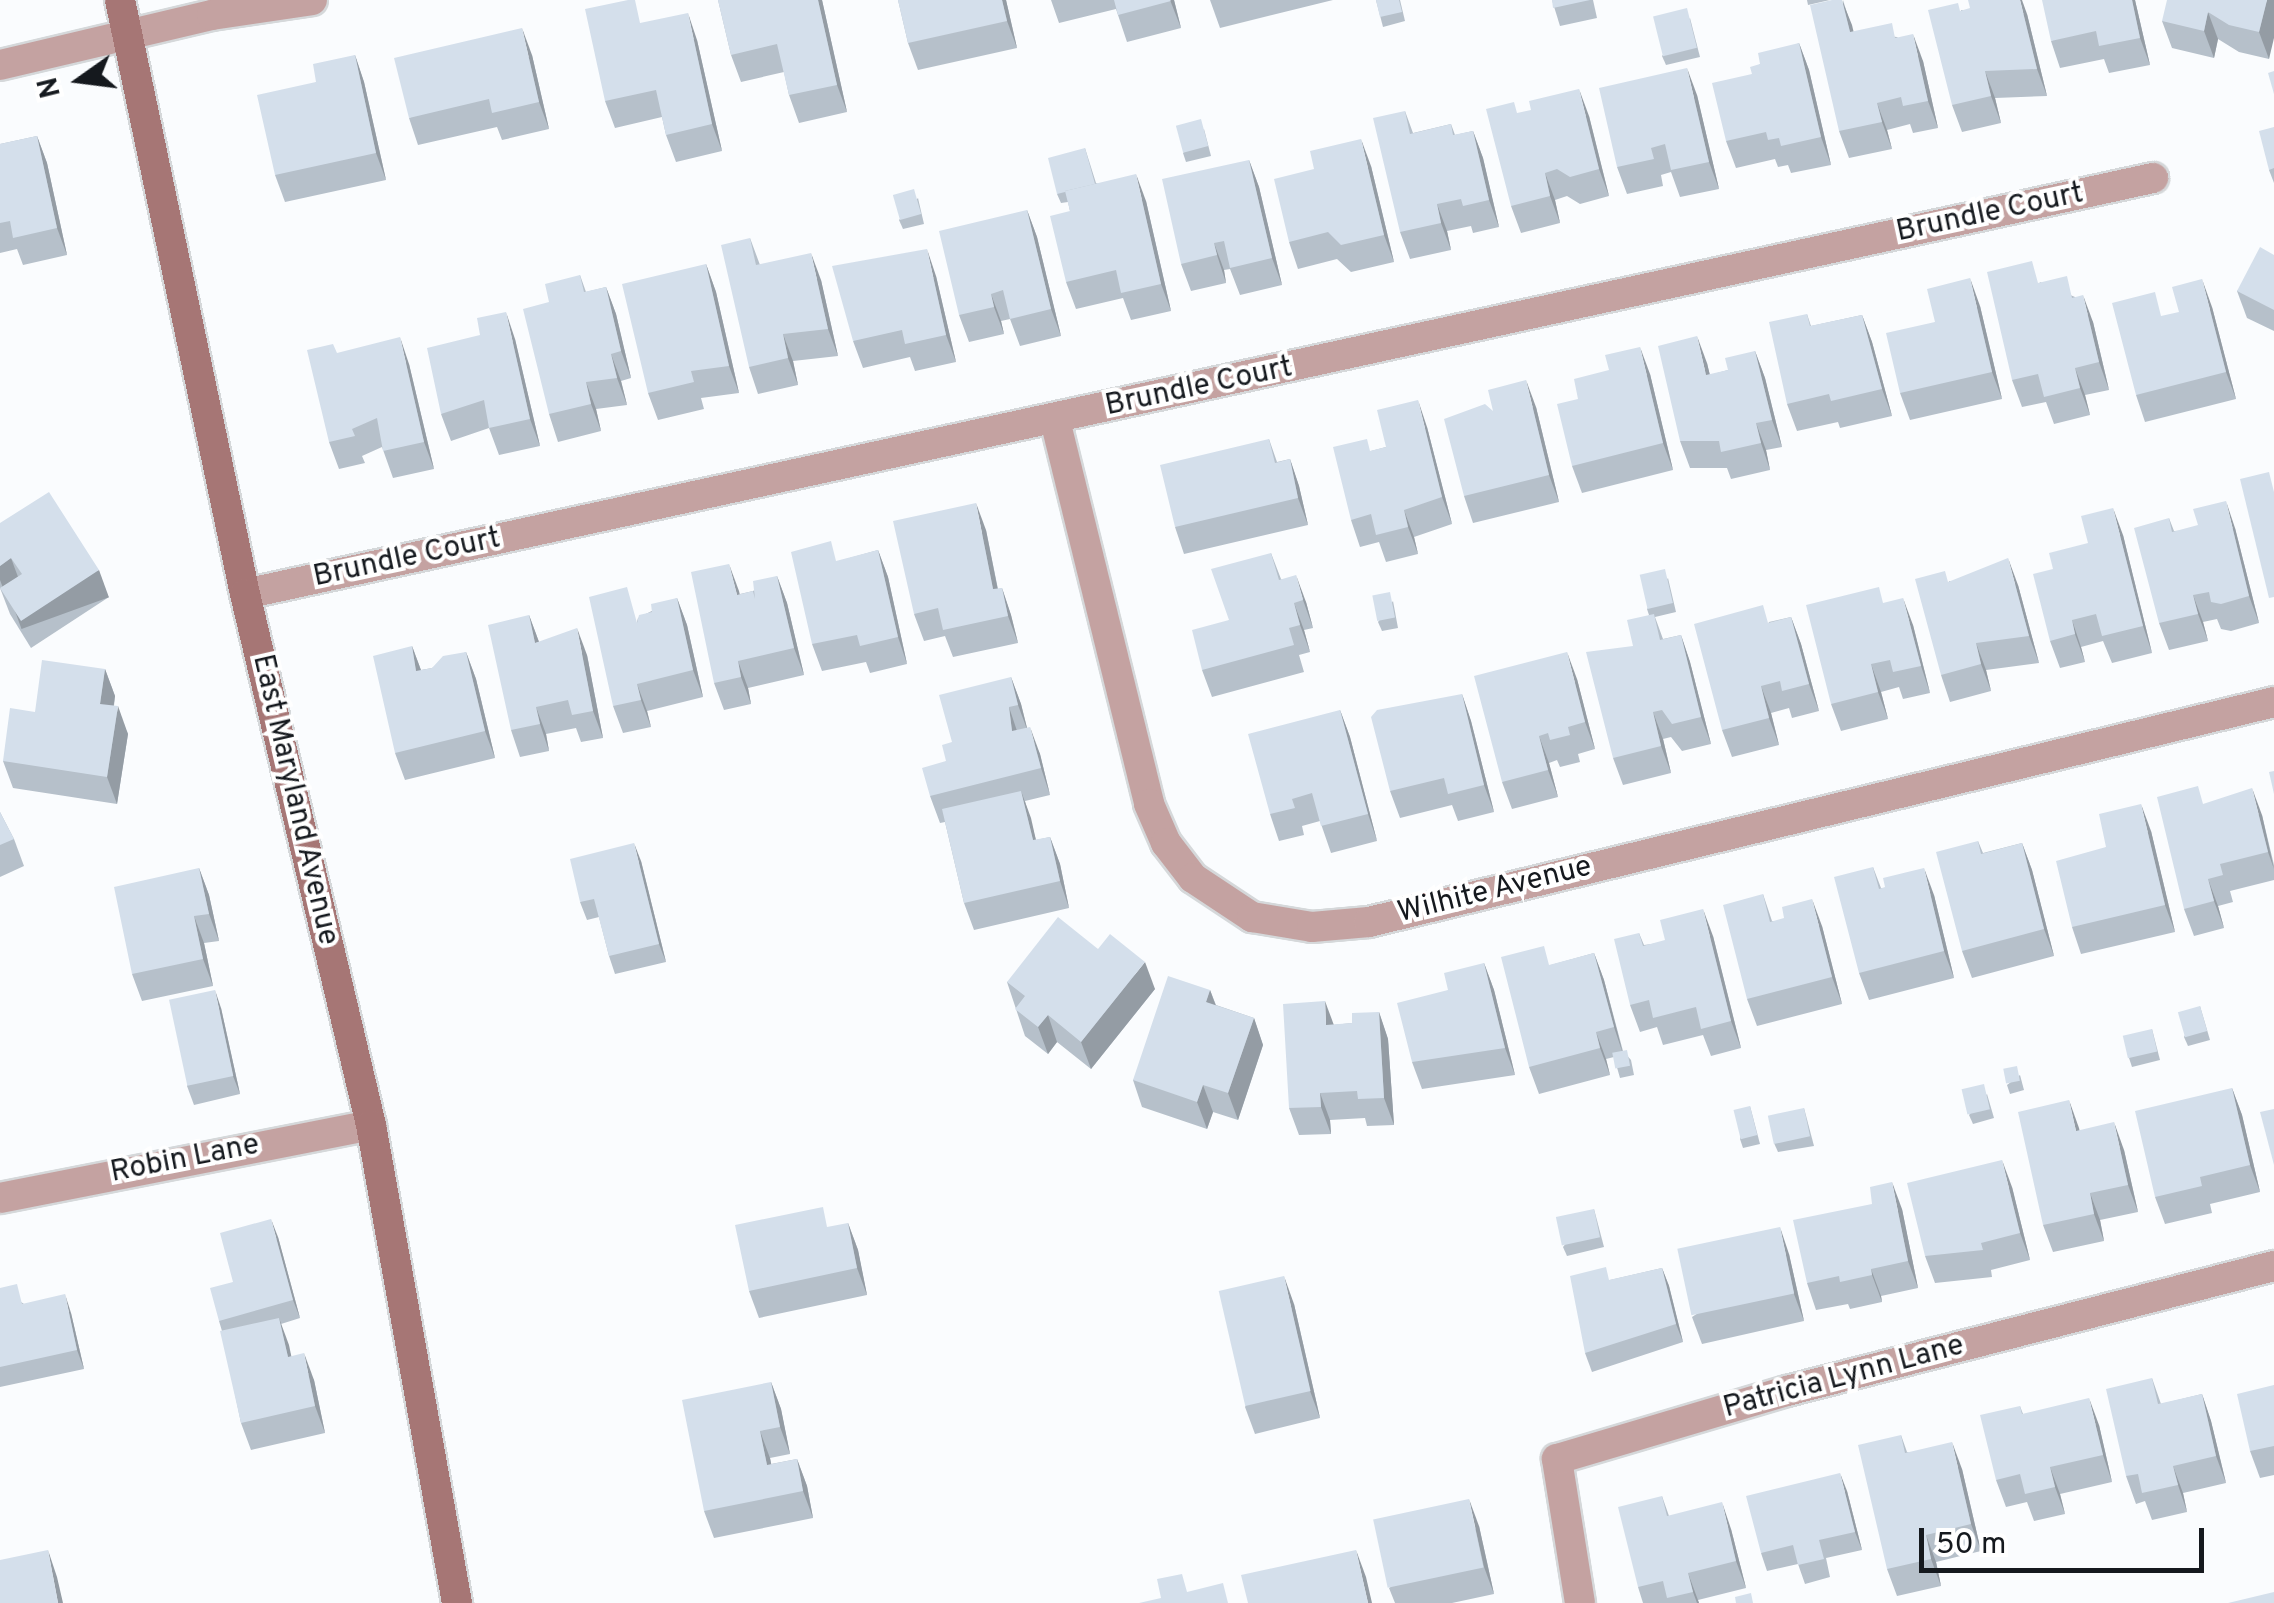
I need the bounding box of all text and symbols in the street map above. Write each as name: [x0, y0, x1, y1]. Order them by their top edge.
north arrow: [30, 30, 130, 130]
text: N: [31, 73, 71, 101]
street label: Brundle Court: [1893, 177, 2087, 251]
street label: Brundle Court: [1102, 351, 1296, 425]
street label: Brundle Court: [310, 522, 504, 596]
street label: East Maryland Avenue: [243, 651, 345, 949]
street label: Wilhite Avenue: [1394, 849, 1596, 933]
street label: Robin Lane: [108, 1128, 262, 1192]
street label: Patricia Lynn Lane: [1720, 1329, 1968, 1427]
scale bar: [1924, 1508, 2209, 1570]
text: 50 m: [1936, 1527, 2006, 1564]

